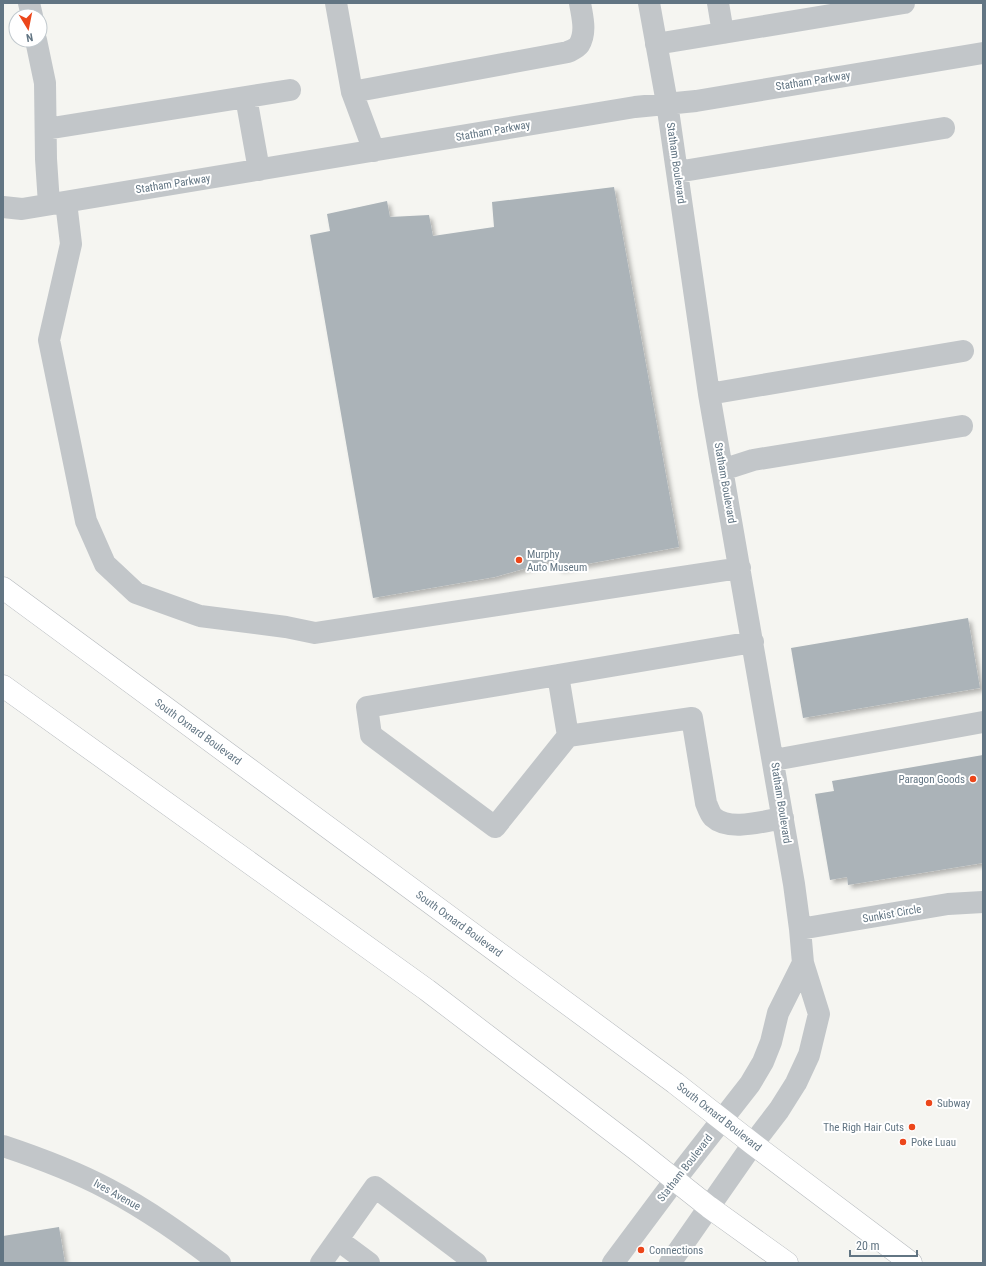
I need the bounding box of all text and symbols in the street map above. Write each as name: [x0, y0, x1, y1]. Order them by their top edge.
north arrow: [8, 8, 48, 48]
text: N: [25, 30, 34, 44]
street label: Statham Parkway: [775, 69, 852, 93]
street label: Statham Parkway: [455, 118, 532, 144]
street label: Statham Boulevard: [664, 122, 688, 204]
street label: Statham Parkway: [135, 172, 212, 196]
street label: Statham Boulevard: [711, 442, 739, 524]
place label: Murphy Auto Museum: [527, 548, 587, 574]
marker: Murphy Auto Museum: [514, 555, 524, 565]
street label: South Oxnard Boulevard: [152, 696, 244, 768]
street label: Statham Boulevard: [768, 762, 794, 844]
place label: Paragon Goods: [898, 773, 965, 786]
marker: Paragon Goods: [968, 774, 978, 784]
street label: South Oxnard Boulevard: [413, 888, 505, 960]
street label: Sunkist Circle: [862, 902, 922, 926]
street label: South Oxnard Boulevard: [674, 1080, 764, 1154]
place label: Subway: [937, 1097, 971, 1110]
marker: Subway: [924, 1098, 934, 1108]
place label: The Righ Hair Cuts: [823, 1121, 904, 1134]
marker: The Righ Hair Cuts: [907, 1122, 917, 1132]
street label: Statham Boulevard: [655, 1132, 715, 1204]
place label: Poke Luau: [911, 1136, 956, 1149]
marker: Poke Luau: [898, 1137, 908, 1147]
street label: Ives Avenue: [91, 1177, 143, 1213]
scale bar: [850, 1232, 917, 1258]
text: 20 m: [856, 1239, 880, 1253]
place label: Connections: [649, 1244, 703, 1257]
marker: Connections: [636, 1245, 646, 1255]

